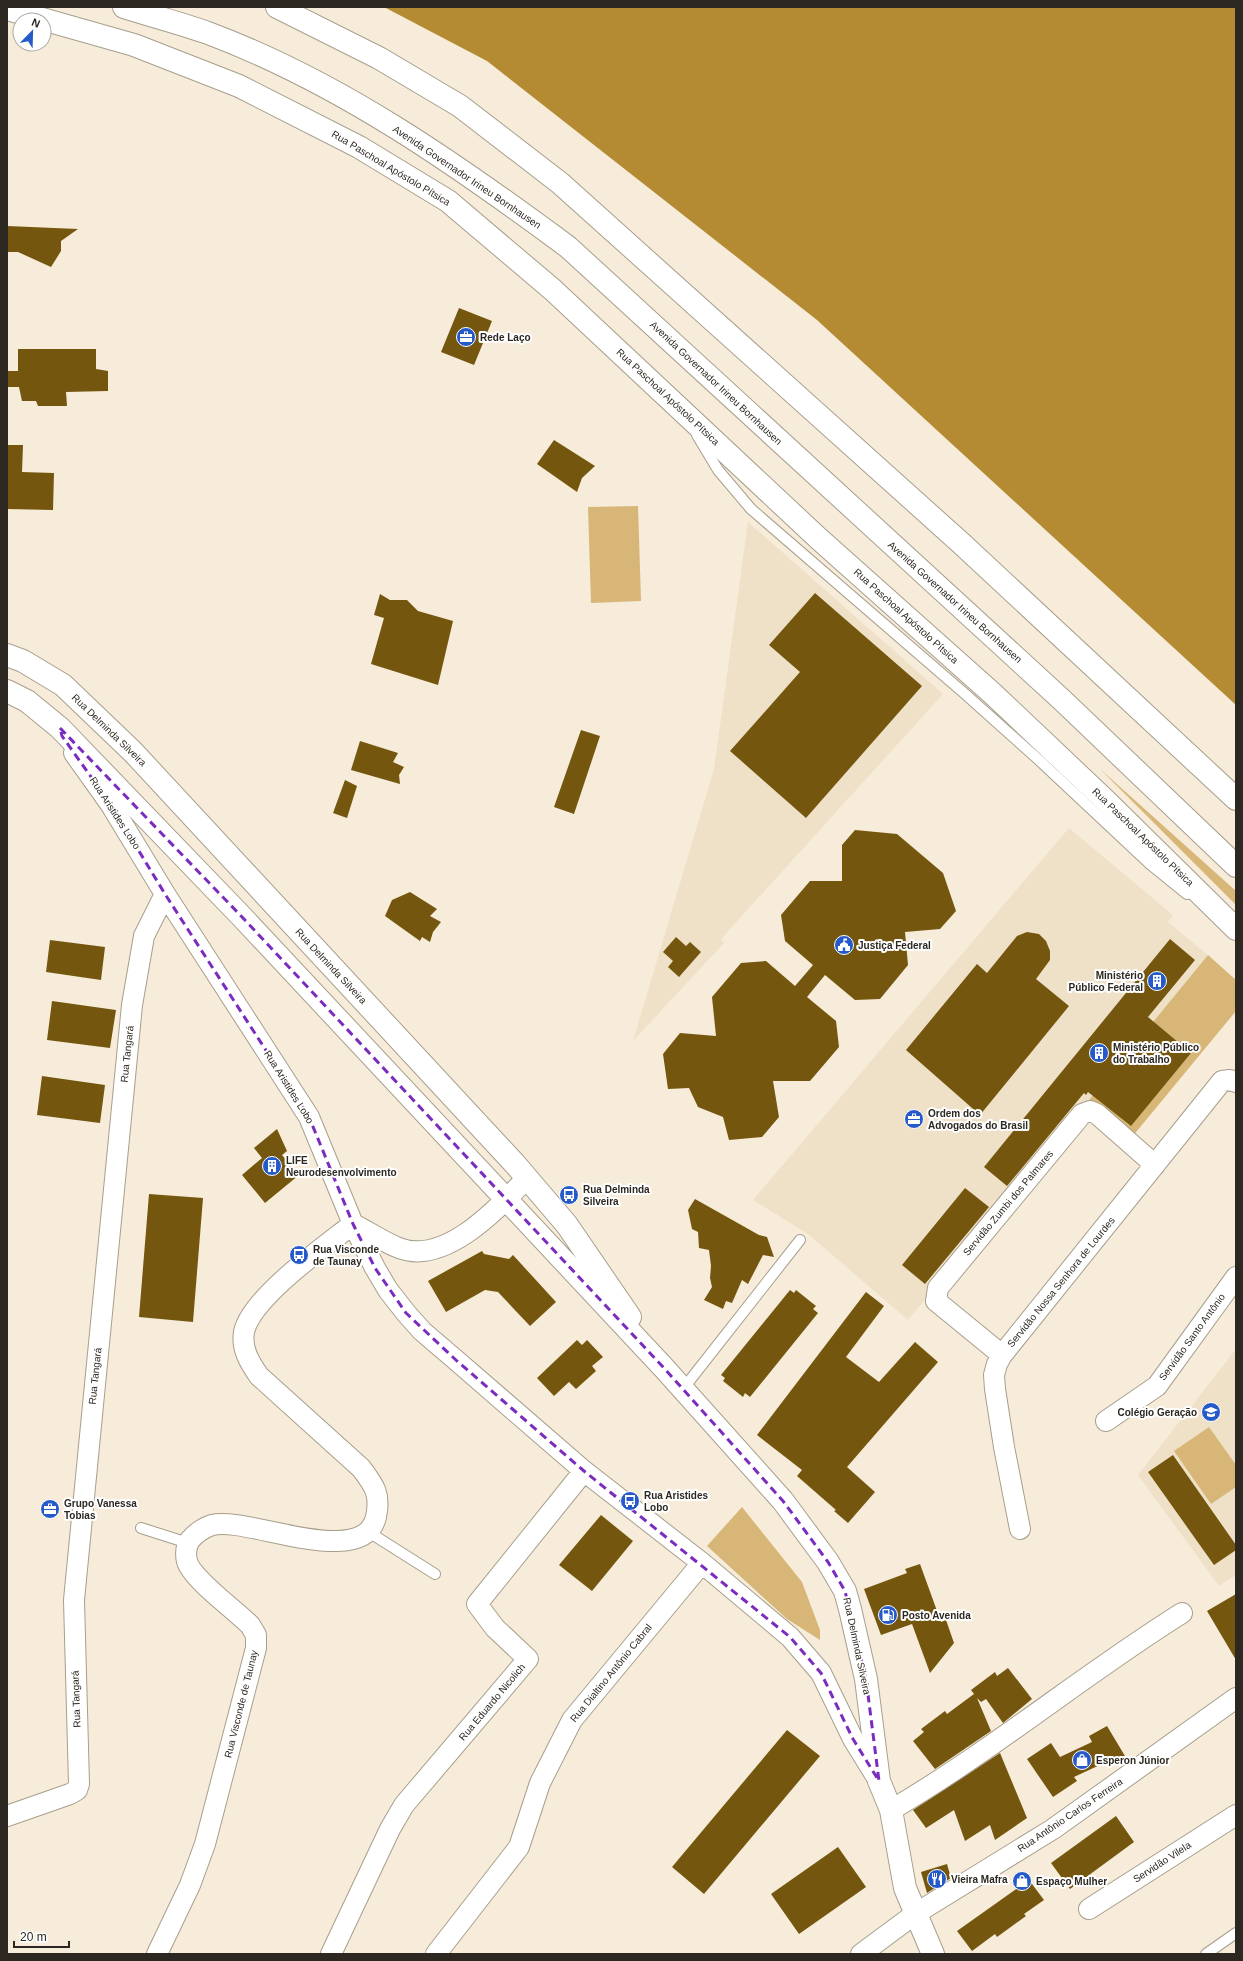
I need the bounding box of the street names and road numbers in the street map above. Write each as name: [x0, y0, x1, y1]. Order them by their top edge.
street label: Avenida Governador Irineu Bornhausen: [391, 123, 543, 231]
street label: Rua Paschoal Apóstolo Pítsica: [330, 128, 453, 208]
street label: Avenida Governador Irineu Bornhausen: [648, 319, 784, 447]
street label: Rua Paschoal Apóstolo Pítsica: [614, 347, 722, 448]
street label: Avenida Governador Irineu Bornhausen: [886, 539, 1024, 665]
street label: Rua Paschoal Apóstolo Pítsica: [852, 566, 961, 666]
street label: Rua Delminda Silveira: [70, 692, 149, 769]
street label: Rua Aristides Lobo: [88, 775, 143, 852]
street label: Rua Paschoal Apóstolo Pítsica: [1090, 786, 1196, 889]
street label: Rua Delminda Silveira: [293, 926, 369, 1006]
street label: Rua Tangará: [119, 1025, 135, 1083]
street label: Rua Aristides Lobo: [262, 1048, 316, 1126]
street label: Servidão Zumbi dos Palmares: [961, 1148, 1055, 1258]
street label: Servidão Nossa Senhora de Lourdes: [1005, 1215, 1117, 1349]
street label: Servidão Santo Antônio: [1157, 1291, 1227, 1383]
street label: Rua Tangará: [87, 1347, 103, 1405]
street label: Rua Delminda Silveira: [841, 1596, 873, 1696]
street label: Rua Dialtino Antônio Cabral: [568, 1622, 654, 1724]
street label: Rua Visconde de Taunay: [222, 1649, 260, 1759]
street label: Rua Eduardo Nicolich: [457, 1661, 527, 1743]
street label: Rua Tangará: [69, 1670, 82, 1728]
street label: Rua Antônio Carlos Ferreira: [1016, 1776, 1125, 1854]
street label: Servidão Vilela: [1131, 1839, 1193, 1885]

